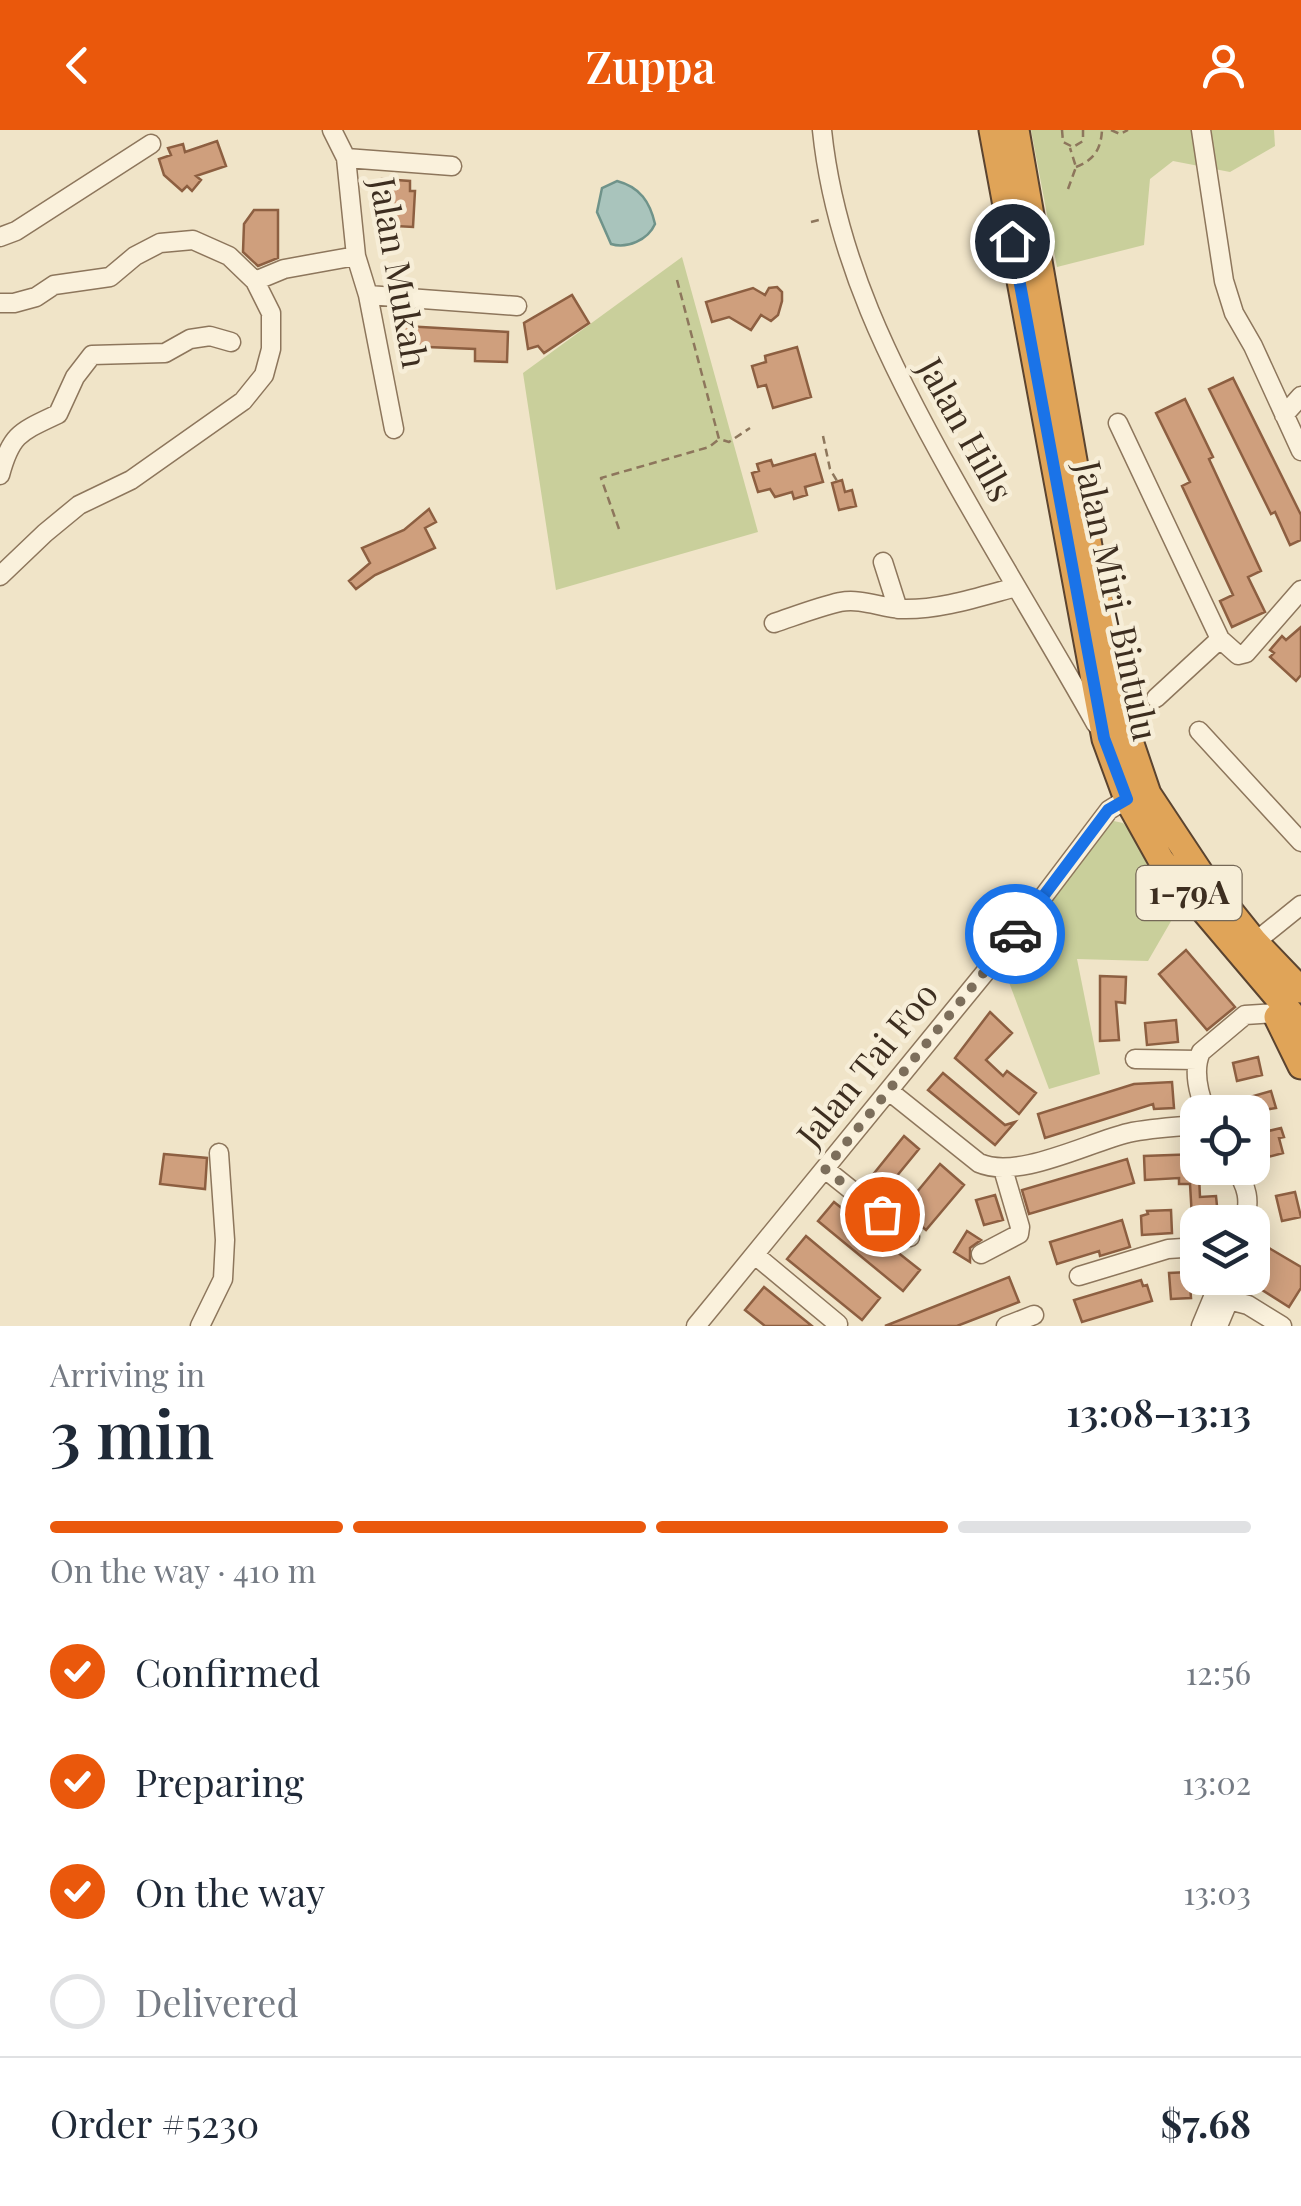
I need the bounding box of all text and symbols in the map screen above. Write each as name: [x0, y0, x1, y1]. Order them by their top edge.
text: Zuppa: [586, 35, 715, 95]
icon: back: [50, 38, 105, 93]
icon: person: [1196, 38, 1251, 93]
street label: Jalan Mukah: [360, 173, 440, 372]
pin: [970, 199, 1055, 284]
icon: home: [985, 214, 1040, 269]
street label: Jalan Hills: [908, 348, 1026, 509]
street label: Jalan Miri-Bintulu: [1066, 455, 1171, 745]
road number: 1-79A: [1136, 866, 1242, 920]
courier: [965, 884, 1065, 984]
icon: car: [988, 907, 1043, 962]
street label: Jalan Tai Foo: [784, 971, 947, 1156]
map controls: [1180, 1095, 1270, 1295]
button: locate: [1180, 1095, 1270, 1185]
pin: [840, 1172, 925, 1257]
icon: bag: [855, 1187, 910, 1242]
button: layers: [1180, 1205, 1270, 1295]
text: Arriving in: [50, 1352, 205, 1395]
text: 13:08–13:13: [1066, 1386, 1251, 1437]
text: 3 min: [50, 1389, 214, 1475]
text: On the way · 410 m: [50, 1548, 316, 1591]
icon: check: [50, 1644, 105, 1699]
text: Confirmed: [135, 1646, 320, 1697]
text: 12:56: [1185, 1650, 1251, 1693]
icon: check: [50, 1754, 105, 1809]
text: Preparing: [135, 1756, 304, 1807]
text: 13:02: [1182, 1760, 1251, 1803]
icon: check: [50, 1864, 105, 1919]
text: On the way: [135, 1866, 325, 1917]
text: 13:03: [1183, 1870, 1251, 1913]
text: Delivered: [135, 1976, 299, 2027]
text: Order #5230: [50, 2097, 259, 2148]
text: $7.68: [1160, 2097, 1251, 2148]

